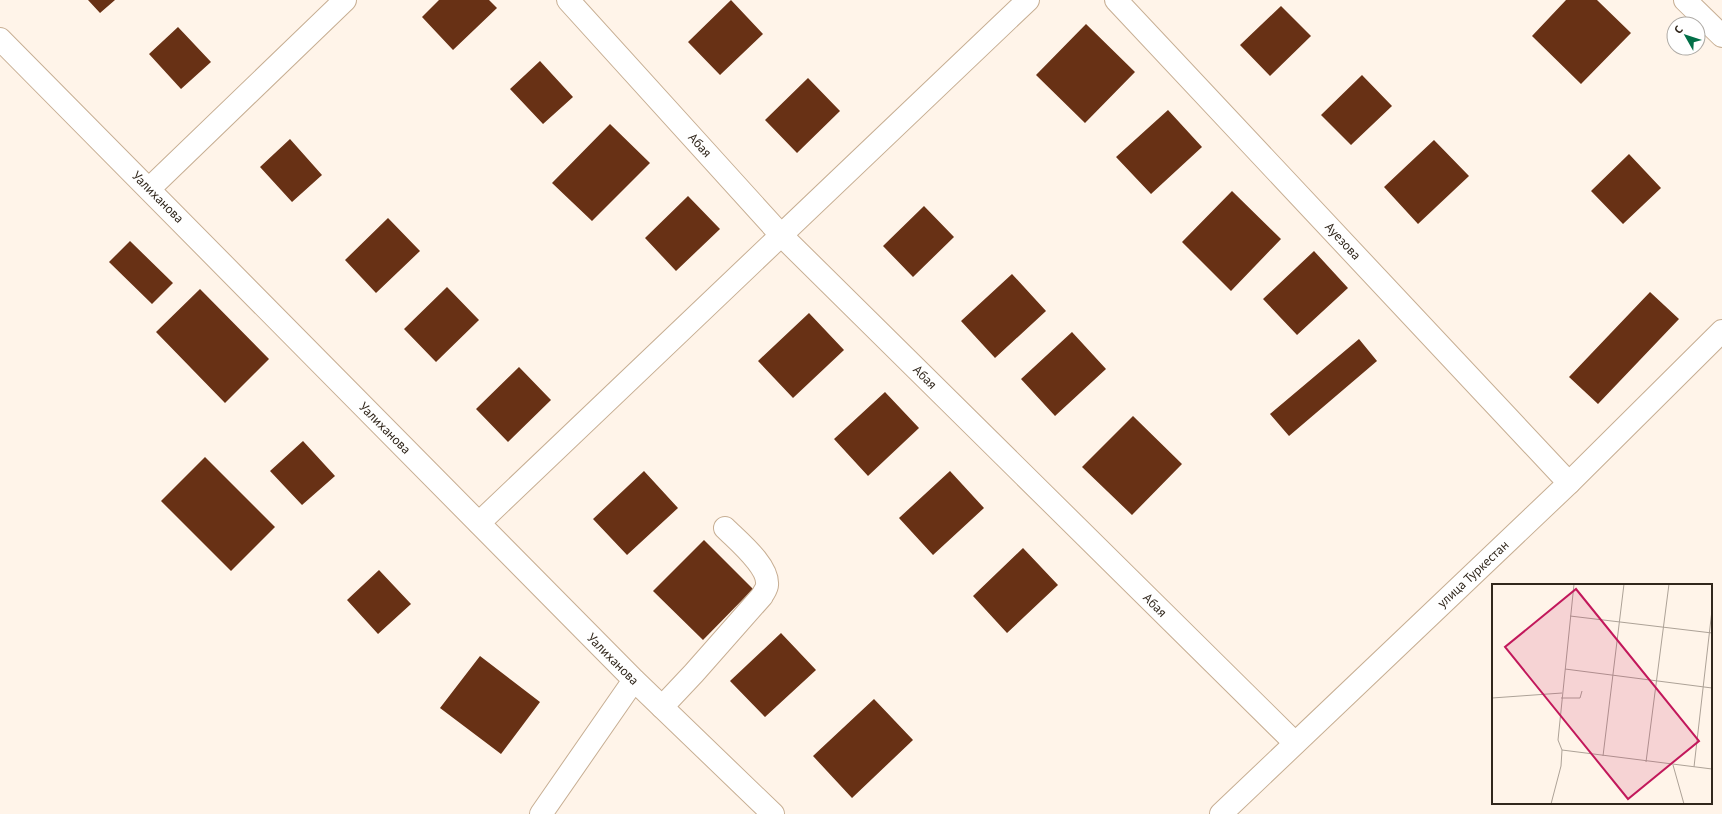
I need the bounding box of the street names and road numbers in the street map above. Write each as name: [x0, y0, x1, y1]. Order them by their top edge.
street label: Абая: [685, 129, 715, 161]
street label: Уалиханова: [128, 167, 188, 227]
street label: Ауезова: [1321, 219, 1365, 263]
street label: Абая: [909, 361, 941, 393]
street label: Уалиханова: [355, 398, 415, 458]
street label: улица Туркестан: [1434, 537, 1512, 611]
street label: Абая: [1139, 589, 1171, 621]
street label: Уалиханова: [583, 629, 643, 689]

